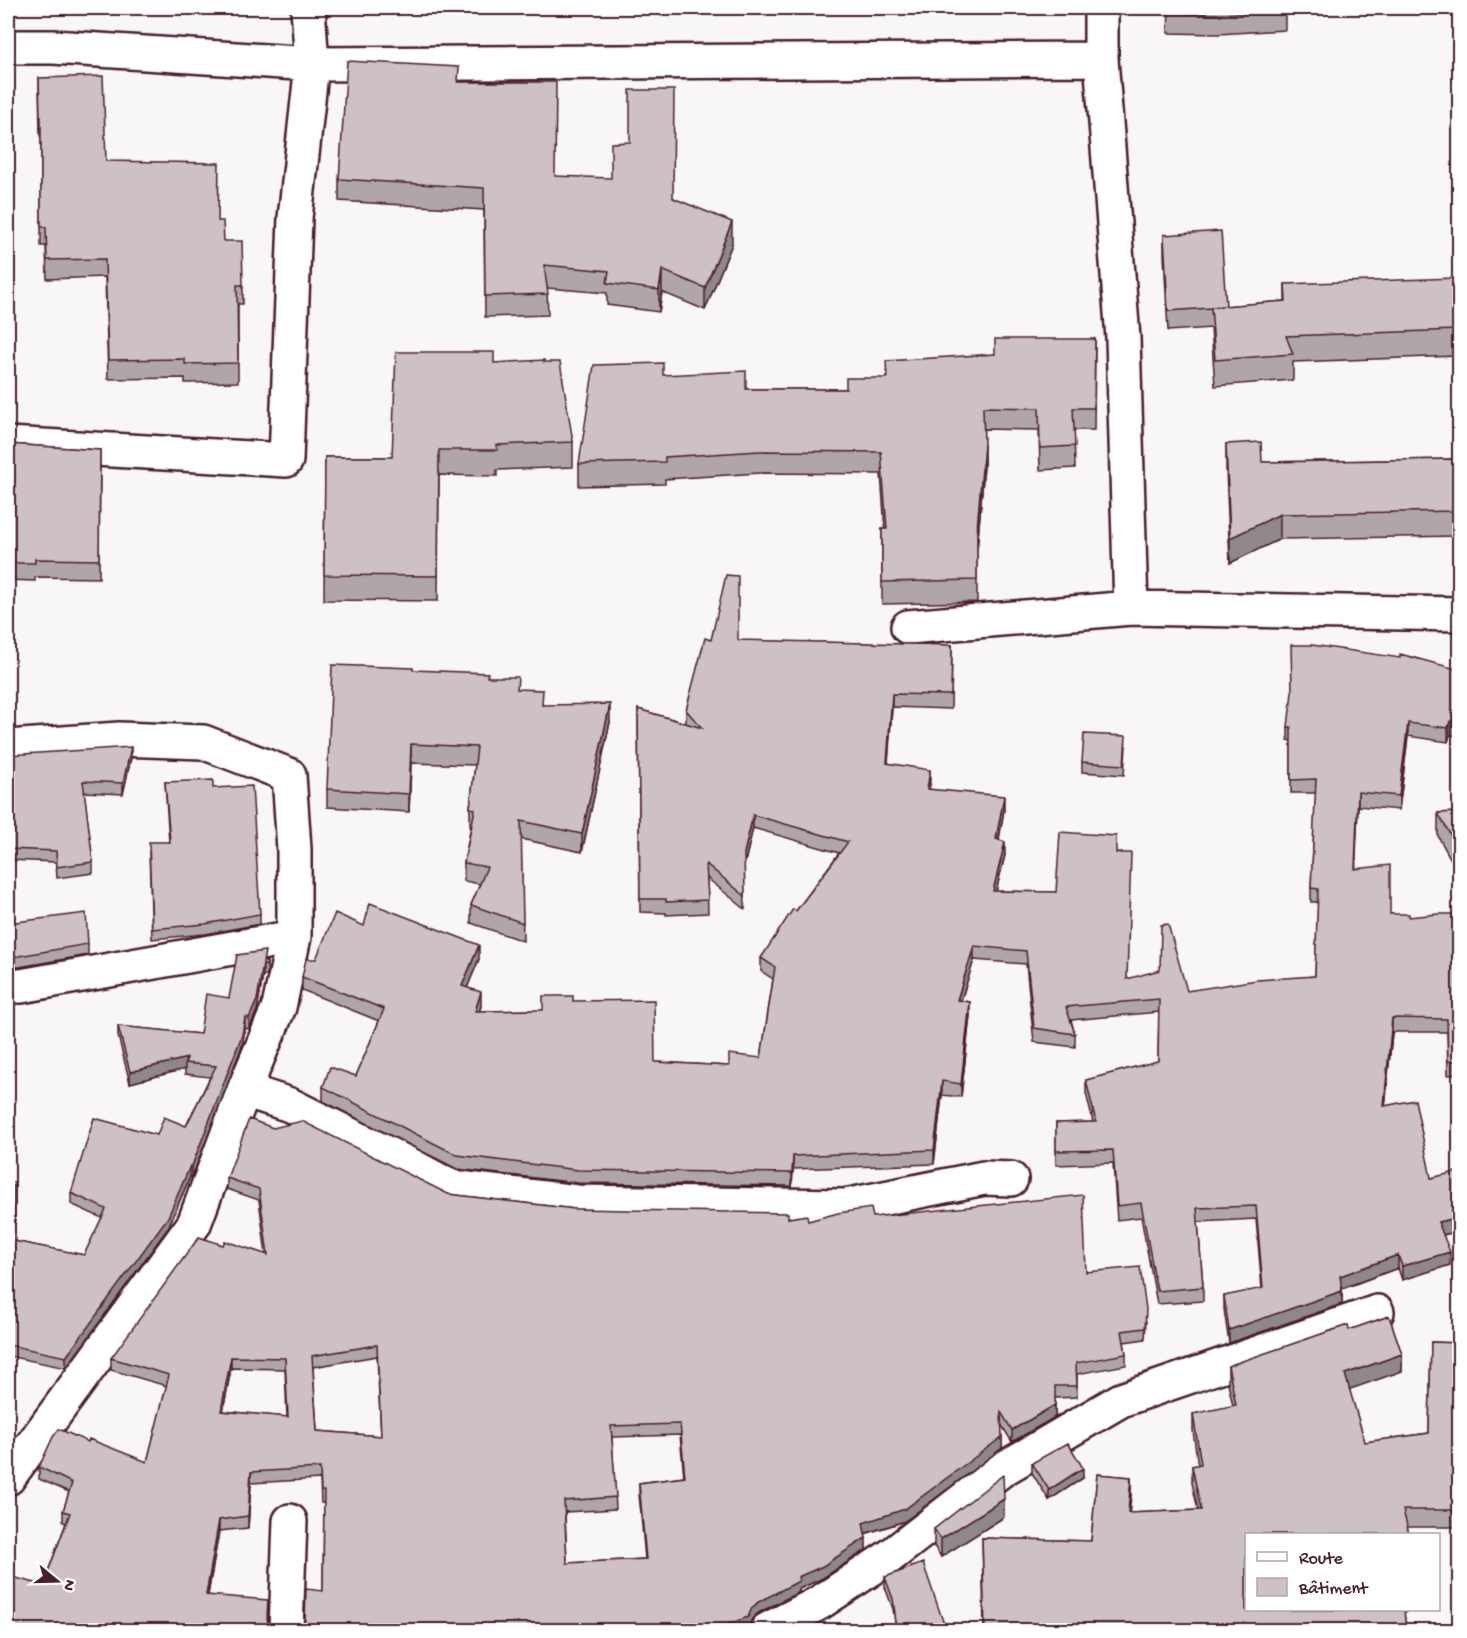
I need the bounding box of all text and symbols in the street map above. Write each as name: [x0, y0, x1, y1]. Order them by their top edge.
legend: [1245, 1533, 1440, 1611]
text: Route: [1299, 1549, 1344, 1570]
north arrow: [27, 1551, 87, 1611]
text: N: [57, 1577, 79, 1593]
text: Bâtiment: [1298, 1579, 1369, 1600]

